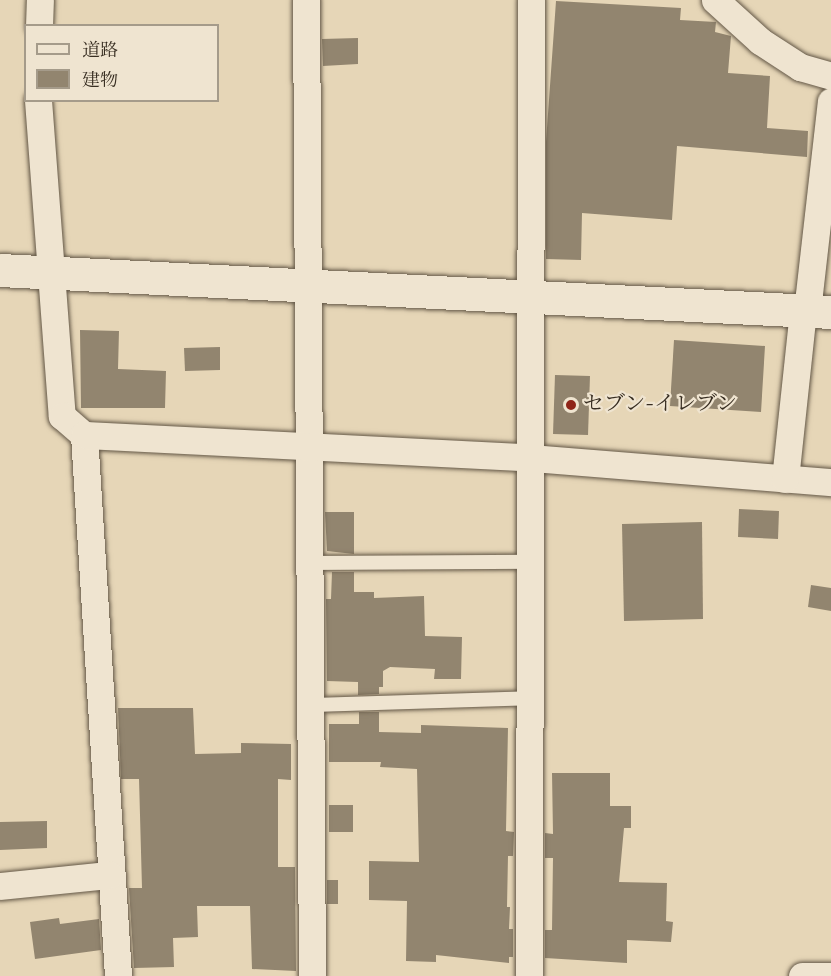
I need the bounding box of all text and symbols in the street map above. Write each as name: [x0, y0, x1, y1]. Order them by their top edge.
legend: [24, 24, 219, 102]
text: 道路: [82, 39, 118, 64]
text: 建物: [82, 69, 118, 94]
place label: セブン-イレブン: [583, 392, 739, 418]
marker: セブン-イレブン: [564, 398, 578, 412]

